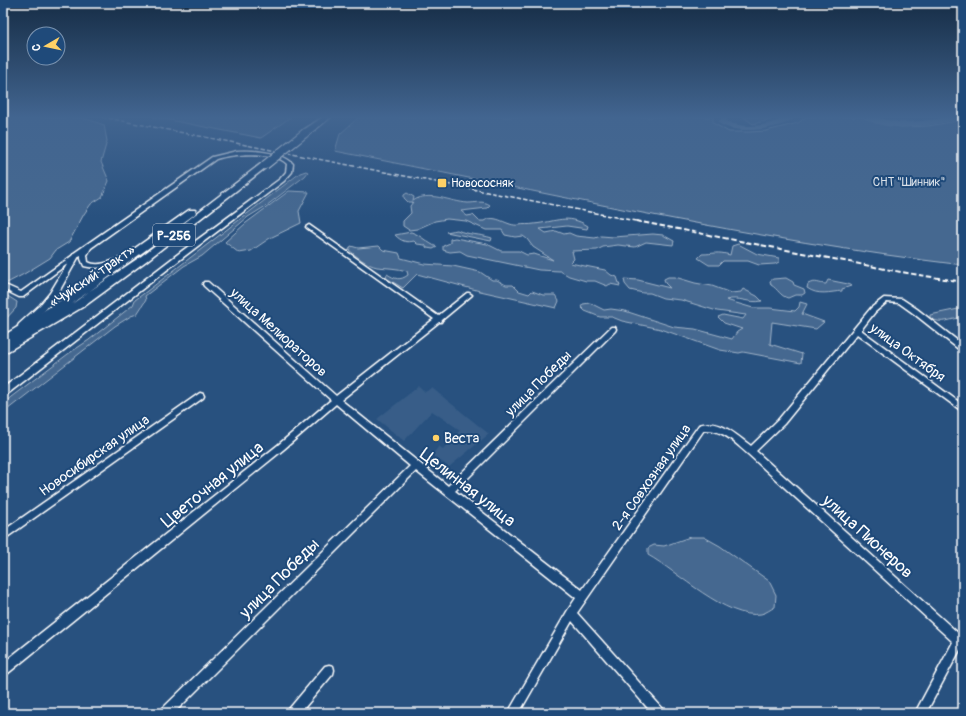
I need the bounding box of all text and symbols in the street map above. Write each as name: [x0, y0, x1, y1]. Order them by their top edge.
north arrow: [26, 26, 66, 66]
text: С: [30, 43, 44, 52]
park label: СНТ "Шинник": [873, 175, 945, 190]
place label: Новососняк: [451, 176, 514, 191]
marker: Новососняк: [436, 177, 448, 189]
road number: Р-256: [153, 224, 195, 246]
street label: «Чуйский тракт»: [46, 241, 138, 311]
street label: улица Мелиораторов: [226, 284, 331, 380]
street label: улица Октября: [866, 319, 949, 385]
street label: улица Победы: [501, 347, 575, 421]
street label: Новосибирская улица: [36, 411, 153, 500]
street label: 2-я Совхозная улица: [608, 421, 694, 534]
place label: Веста: [444, 430, 479, 447]
marker: Веста: [431, 433, 441, 443]
street label: Цветочная улица: [157, 437, 268, 532]
street label: Целинная улица: [416, 443, 520, 531]
street label: улица Пионеров: [817, 489, 918, 583]
street label: улица Победы: [234, 534, 324, 623]

